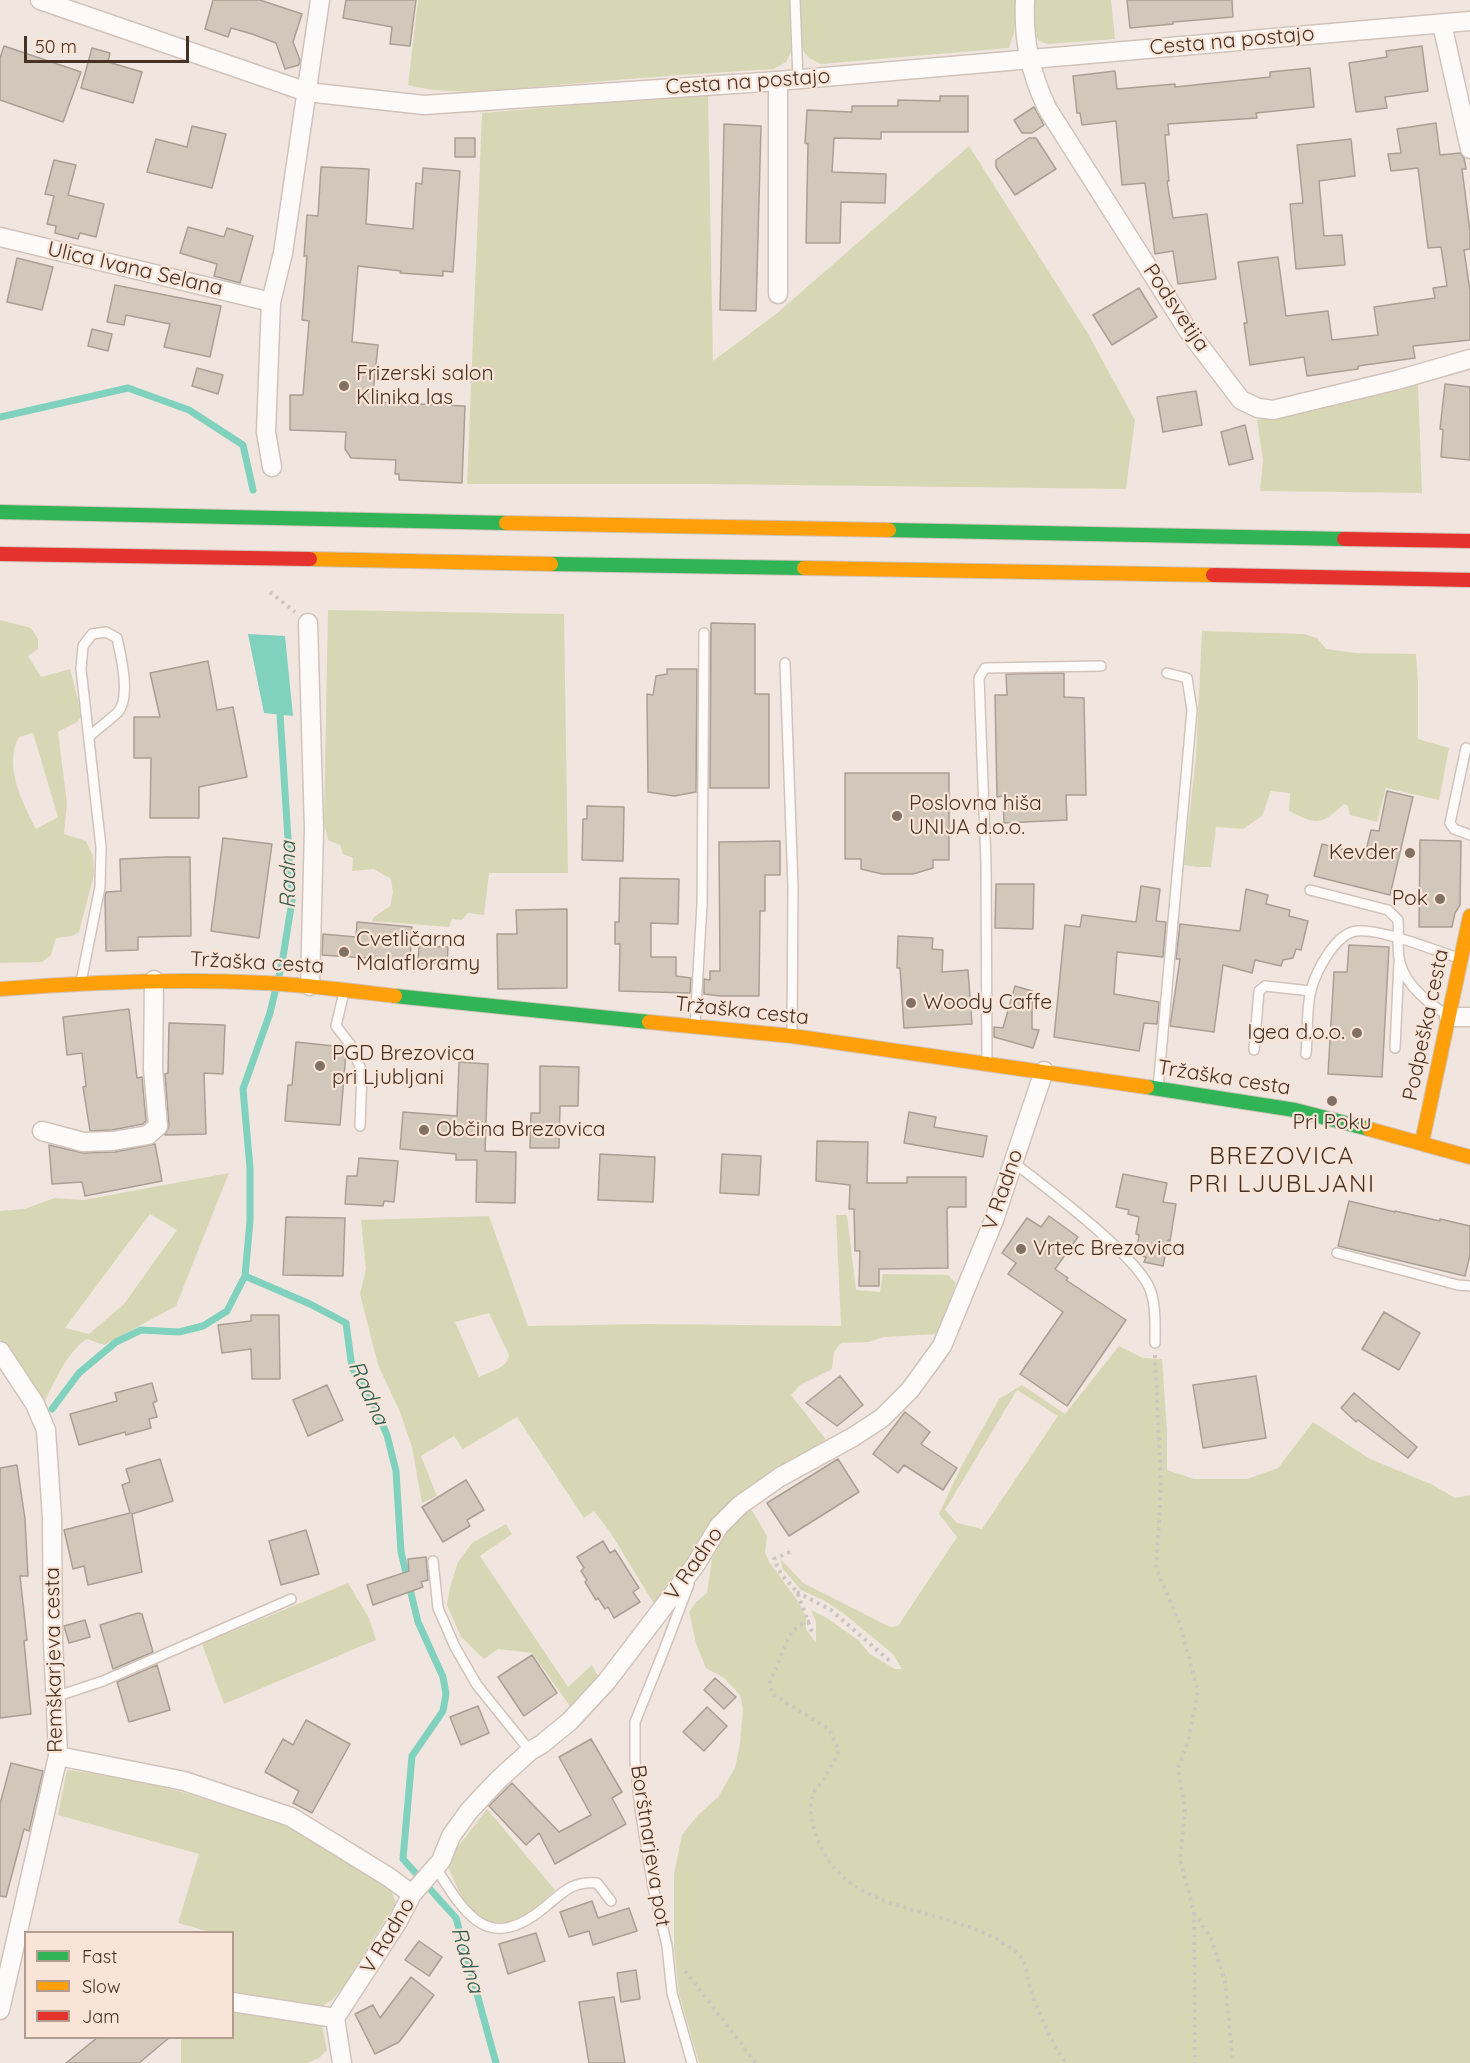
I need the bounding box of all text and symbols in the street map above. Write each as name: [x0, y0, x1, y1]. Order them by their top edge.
street label: Cesta na postajo: [1149, 21, 1315, 61]
scale bar: [27, 24, 192, 62]
text: 50 m: [35, 35, 77, 58]
street label: Cesta na postajo: [665, 64, 831, 100]
street label: Ulica Ivana Selana: [45, 237, 225, 301]
street label: Podsvetija: [1137, 259, 1215, 357]
place label: Frizerski salon Klinika las: [356, 361, 494, 411]
marker: Frizerski salon Klinika las: [337, 379, 351, 393]
place label: Poslovna hiša UNIJA d.o.o.: [909, 791, 1042, 841]
marker: Poslovna hiša UNIJA d.o.o.: [890, 809, 904, 823]
place label: Kevder: [1329, 840, 1398, 866]
water label: Radna: [275, 841, 301, 909]
marker: Kevder: [1403, 846, 1417, 860]
place label: Pok: [1392, 886, 1428, 912]
marker: Pok: [1433, 892, 1447, 906]
place label: Cvetličarna Malafloramy: [356, 927, 480, 977]
marker: Cvetličarna Malafloramy: [337, 945, 351, 959]
street label: Tržaška cesta: [189, 947, 325, 979]
street label: Podpeška cesta: [1398, 947, 1454, 1103]
place label: Woody Caffe: [923, 990, 1052, 1016]
street label: Tržaška cesta: [674, 991, 810, 1031]
marker: Woody Caffe: [904, 996, 918, 1010]
place label: Igea d.o.o.: [1247, 1020, 1345, 1046]
marker: Igea d.o.o.: [1350, 1026, 1364, 1040]
place label: PGD Brezovica pri Ljubljani: [332, 1041, 475, 1091]
street label: Tržaška cesta: [1156, 1055, 1292, 1101]
marker: PGD Brezovica pri Ljubljani: [313, 1059, 327, 1073]
marker: Pri Poku: [1325, 1094, 1339, 1108]
place label: Pri Poku: [1293, 1110, 1371, 1136]
place label: Občina Brezovica: [436, 1117, 606, 1143]
marker: Občina Brezovica: [417, 1123, 431, 1137]
district label: BREZOVICA PRI LJUBLJANI: [1189, 1143, 1375, 1199]
street label: V Radno: [977, 1146, 1029, 1234]
place label: Vrtec Brezovica: [1033, 1236, 1185, 1262]
marker: Vrtec Brezovica: [1014, 1242, 1028, 1256]
water label: Radna: [342, 1357, 394, 1429]
street label: V Radno: [660, 1522, 728, 1606]
street label: Remškarjeva cesta: [40, 1567, 68, 1753]
street label: Borštnarjeva pot: [625, 1763, 675, 1929]
street label: V Radno: [356, 1893, 420, 1979]
water label: Radna: [445, 1924, 489, 1996]
legend: [24, 1931, 234, 2039]
text: Fast: [82, 1945, 117, 1968]
text: Slow: [82, 1975, 120, 1998]
text: Jam: [82, 2005, 120, 2028]

